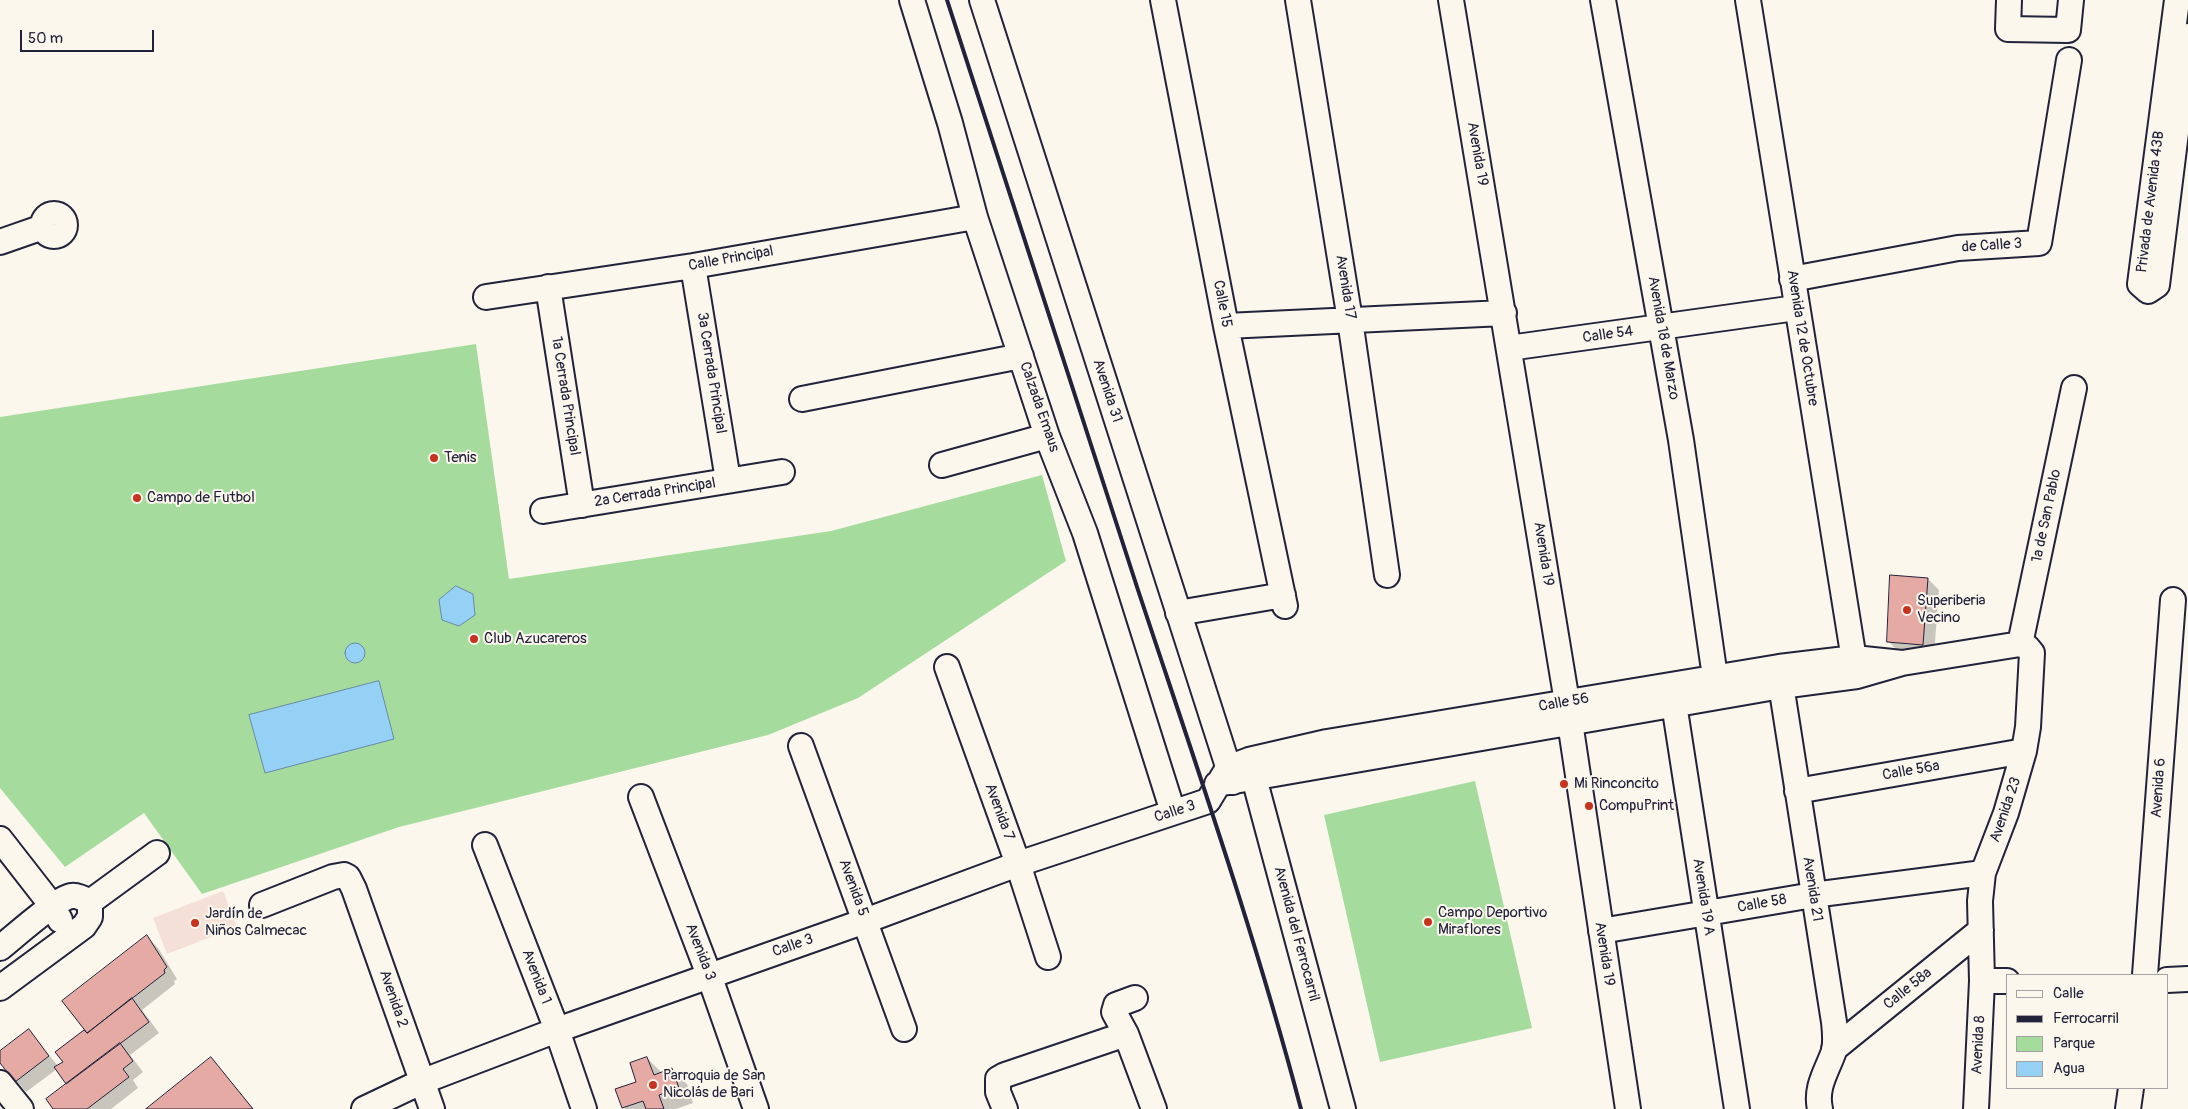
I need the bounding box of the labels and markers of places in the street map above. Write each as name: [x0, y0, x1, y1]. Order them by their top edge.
place label: Tenis: [444, 449, 476, 467]
marker: Tenis: [428, 452, 440, 464]
place label: Campo de Futbol: [147, 489, 255, 507]
marker: Campo de Futbol: [131, 492, 143, 504]
place label: Superiberia Vecino: [1917, 592, 1986, 627]
marker: Superiberia Vecino: [1901, 604, 1913, 616]
place label: Club Azucareros: [484, 630, 587, 648]
marker: Club Azucareros: [468, 633, 480, 645]
place label: Mi Rinconcito: [1574, 775, 1659, 793]
marker: Mi Rinconcito: [1558, 778, 1570, 790]
place label: CompuPrint: [1599, 797, 1674, 815]
marker: CompuPrint: [1583, 800, 1595, 812]
place label: Campo Deportivo Miraflores: [1438, 904, 1547, 939]
place label: Jardín de Niños Calmecac: [205, 905, 307, 940]
marker: Campo Deportivo Miraflores: [1422, 916, 1434, 928]
marker: Jardín de Niños Calmecac: [189, 917, 201, 929]
place label: Parroquia de San Nicolás de Bari: [663, 1067, 765, 1102]
marker: Parroquia de San Nicolás de Bari: [647, 1079, 659, 1091]

